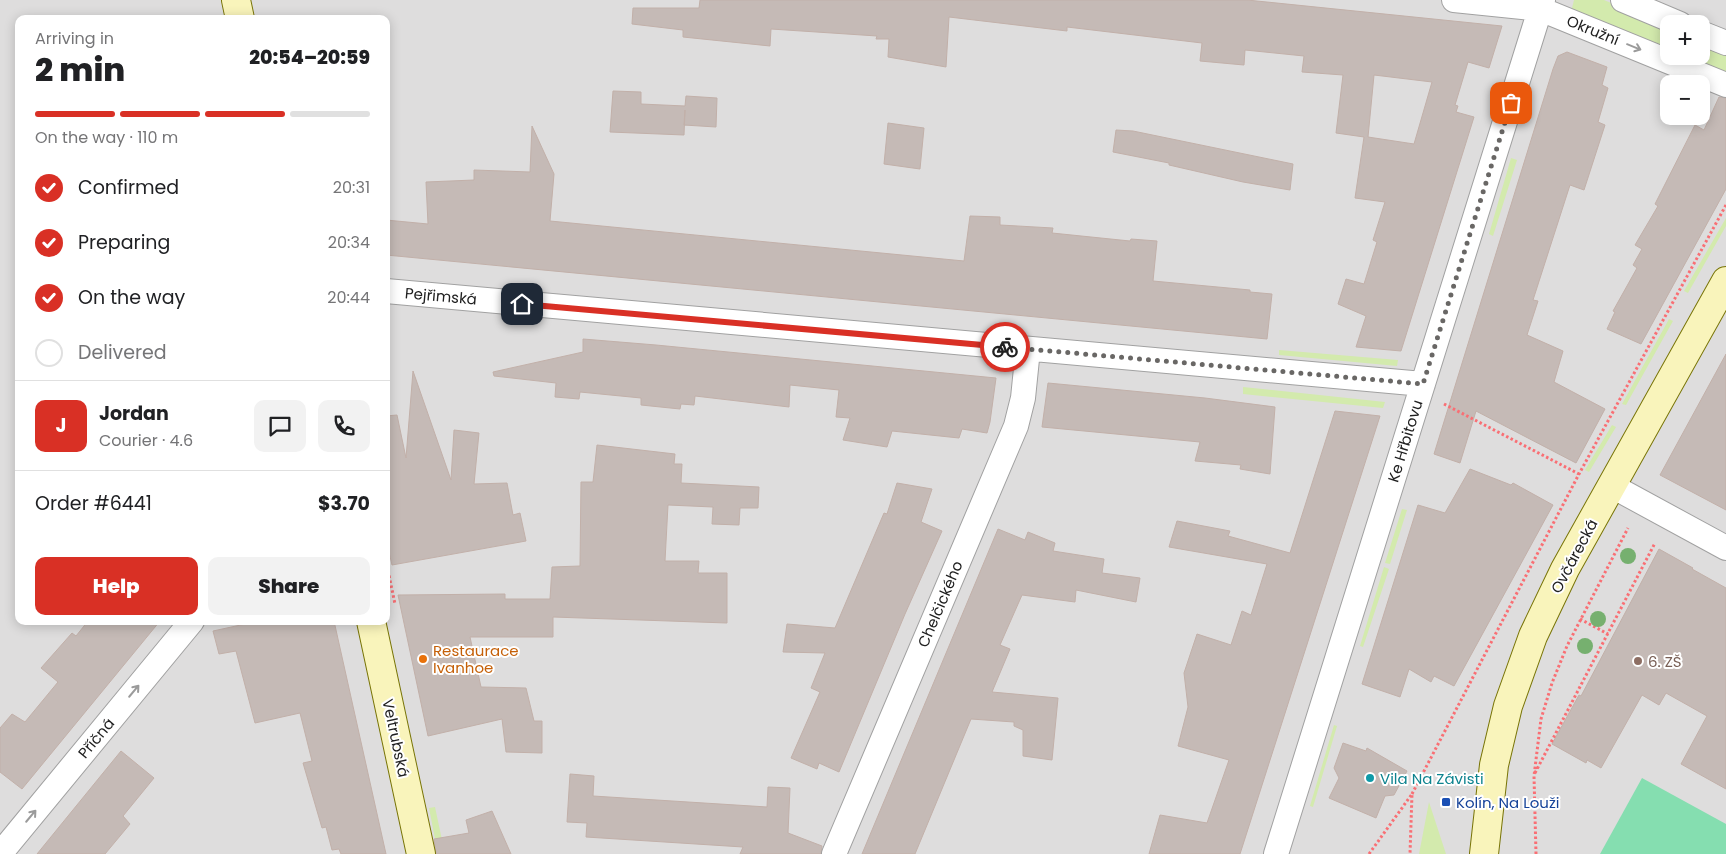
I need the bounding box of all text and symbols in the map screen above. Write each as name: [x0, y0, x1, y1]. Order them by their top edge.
street label: Okružní: [1564, 10, 1623, 50]
map controls: [1660, 15, 1710, 125]
button: +: [1660, 15, 1710, 65]
text: Arriving in: [35, 27, 114, 50]
one-way arrow: [1626, 43, 1641, 53]
text: 20:54–20:59: [249, 44, 370, 71]
text: 2 min: [35, 47, 125, 92]
button: −: [1660, 75, 1710, 125]
pin: [1490, 82, 1532, 124]
icon: bag: [1497, 89, 1525, 117]
text: On the way · 110 m: [35, 126, 178, 149]
icon: check: [35, 174, 63, 202]
text: Confirmed: [78, 174, 179, 201]
text: 20:31: [333, 176, 370, 199]
icon: check: [35, 229, 63, 257]
text: Preparing: [78, 229, 170, 256]
text: 20:34: [328, 231, 370, 254]
street label: Pejřimská: [404, 282, 478, 310]
pin: [501, 283, 543, 325]
icon: check: [35, 284, 63, 312]
text: On the way: [78, 284, 185, 311]
text: 20:44: [327, 286, 370, 309]
icon: home: [508, 290, 536, 318]
courier: [980, 322, 1030, 372]
icon: bike: [991, 333, 1019, 361]
text: Delivered: [78, 339, 167, 366]
street label: Ke Hřbitovu: [1383, 397, 1427, 485]
text: Jordan: [99, 400, 169, 427]
button: chat: [254, 400, 306, 452]
button: phone: [318, 400, 370, 452]
text: J: [56, 412, 66, 439]
text: Courier · 4.6: [99, 429, 193, 452]
text: Order #6441: [35, 490, 152, 517]
text: $3.70: [318, 490, 370, 517]
street label: Ovčárecká: [1546, 515, 1602, 597]
button: Help: [35, 557, 198, 615]
button: Share: [208, 557, 370, 615]
street label: Chelčického: [912, 557, 968, 651]
place label: Restaurace Ivanhoe: [433, 640, 519, 678]
place label: 6. ZŠ: [1648, 651, 1682, 672]
marker: Restaurace Ivanhoe: [417, 653, 429, 665]
marker: 6. ZŠ: [1632, 655, 1644, 667]
one-way arrow: [129, 685, 140, 698]
street label: Veltrubská: [377, 697, 415, 779]
street label: Příčná: [73, 713, 119, 763]
place label: Vila Na Závisti: [1380, 768, 1484, 789]
marker: Vila Na Závisti: [1364, 772, 1376, 784]
place label: Kolín, Na Louži: [1456, 792, 1559, 813]
marker: Kolín, Na Louži: [1440, 796, 1452, 808]
one-way arrow: [25, 810, 37, 823]

